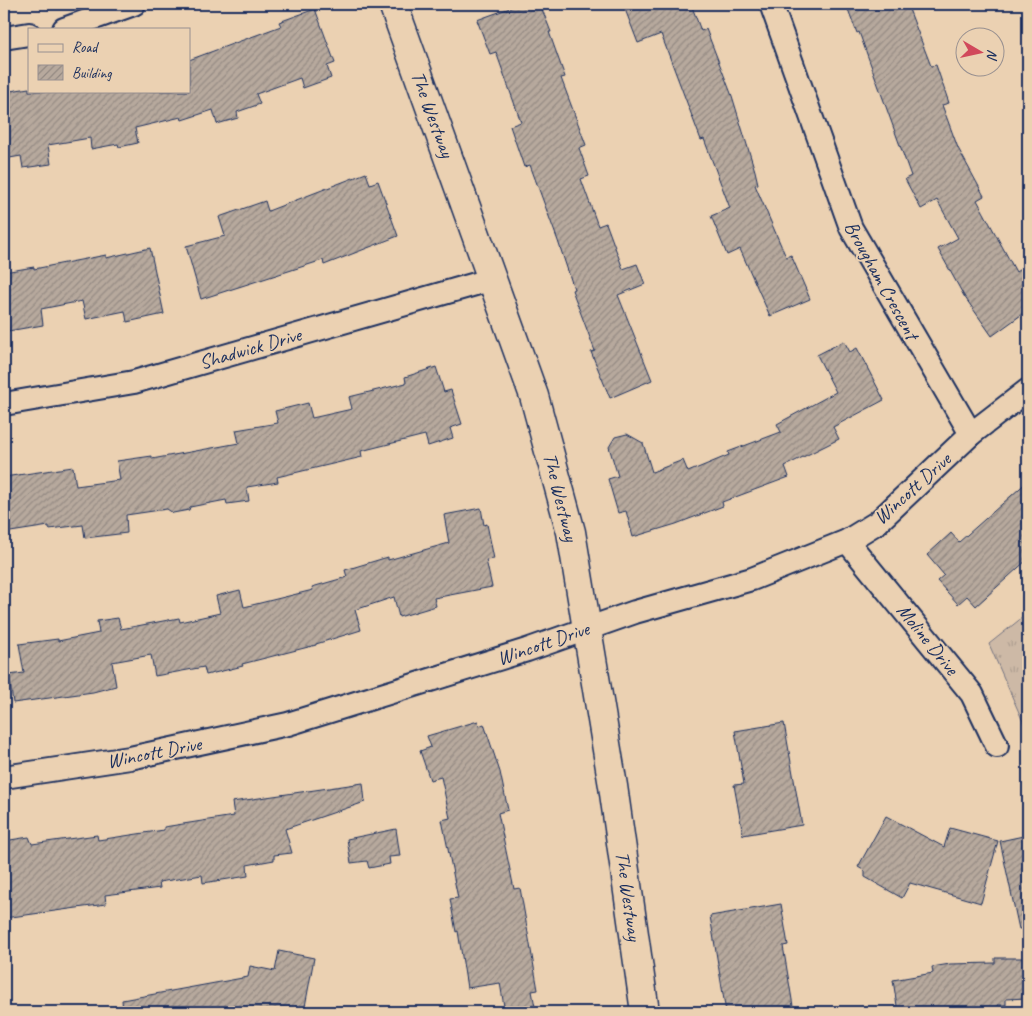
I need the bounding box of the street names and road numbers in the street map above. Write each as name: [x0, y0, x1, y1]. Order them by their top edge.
street label: The Westway: [405, 68, 460, 162]
street label: Brougham Crescent: [839, 217, 926, 347]
street label: Shadwick Drive: [196, 322, 305, 375]
street label: Wincott Drive: [868, 446, 957, 530]
street label: The Westway: [538, 450, 584, 545]
street label: Moline Drive: [891, 599, 965, 681]
street label: Wincott Drive: [494, 616, 594, 671]
street label: Wincott Drive: [105, 731, 205, 774]
street label: The Westway: [610, 850, 647, 943]

